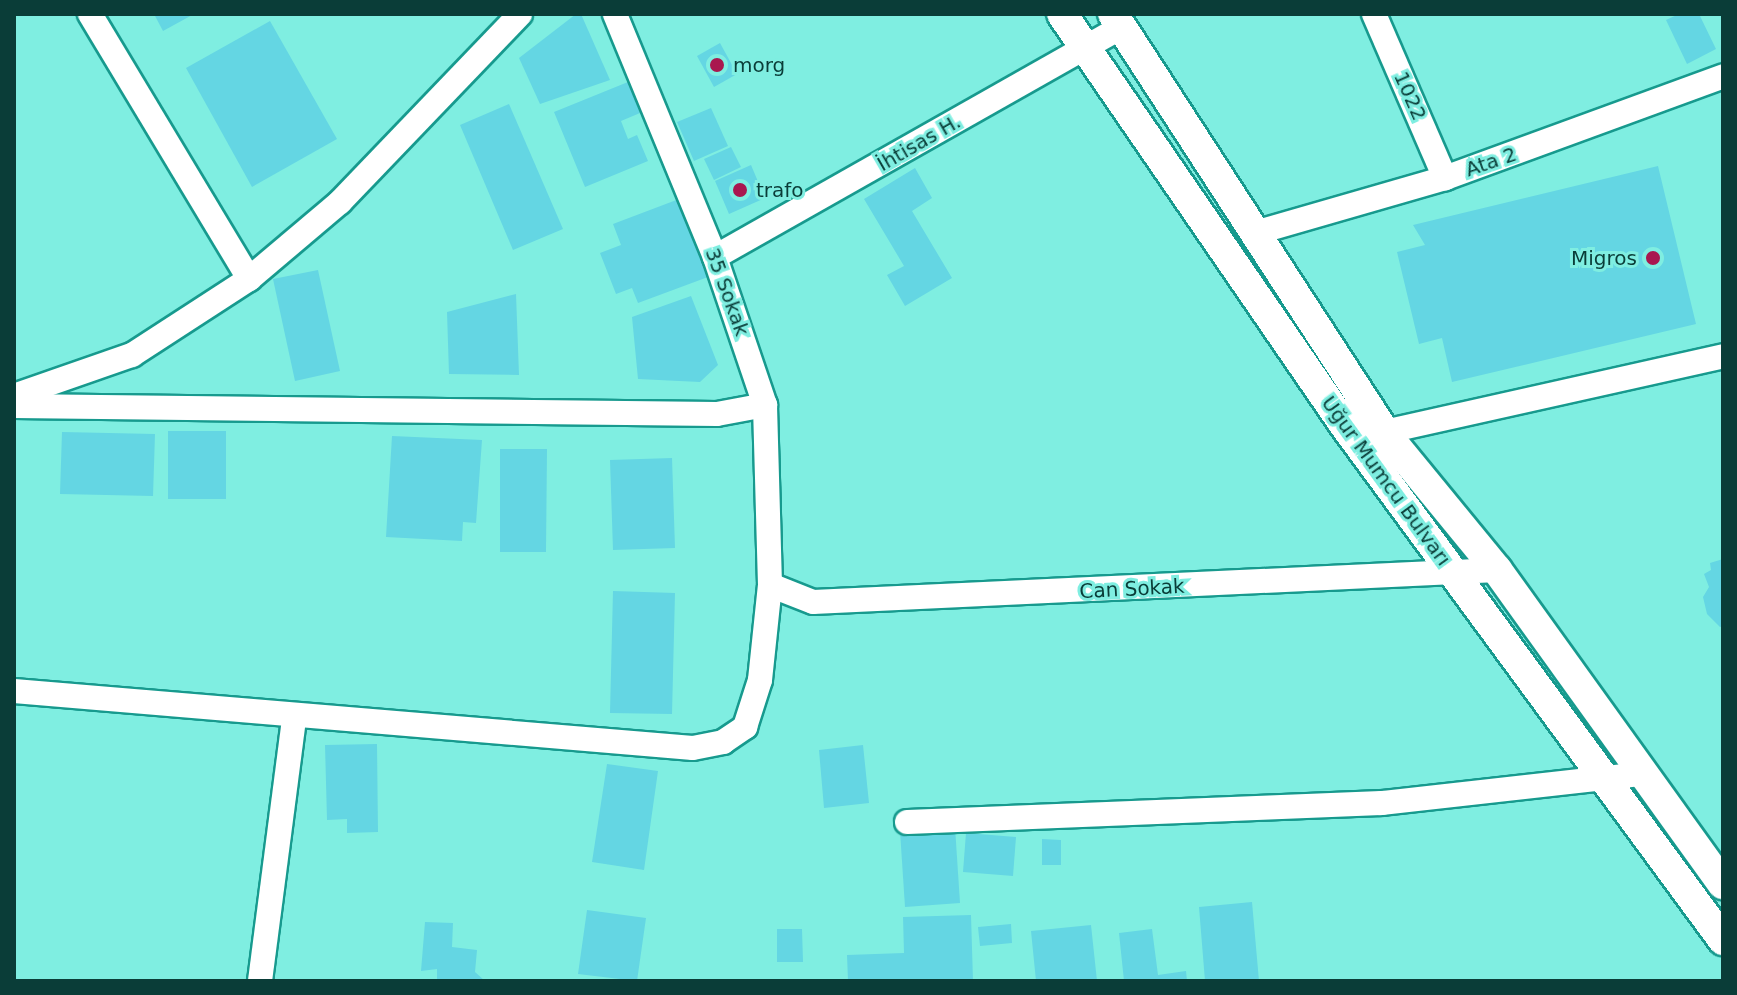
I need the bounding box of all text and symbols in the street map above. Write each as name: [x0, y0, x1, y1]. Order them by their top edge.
place label: morg: [733, 53, 785, 77]
marker: morg: [708, 56, 726, 74]
street label: 1022: [1389, 68, 1431, 124]
street label: İhtisas H.: [873, 109, 965, 177]
street label: Ata 2: [1462, 142, 1520, 182]
place label: trafo: [756, 178, 804, 202]
marker: trafo: [731, 181, 749, 199]
street label: 35 Sokak: [700, 245, 754, 339]
place label: Migros: [1571, 246, 1637, 270]
marker: Migros: [1644, 249, 1662, 267]
street label: Uğur Mumcu Bulvarı: [1316, 391, 1456, 571]
street label: Can Sokak: [1079, 574, 1185, 604]

